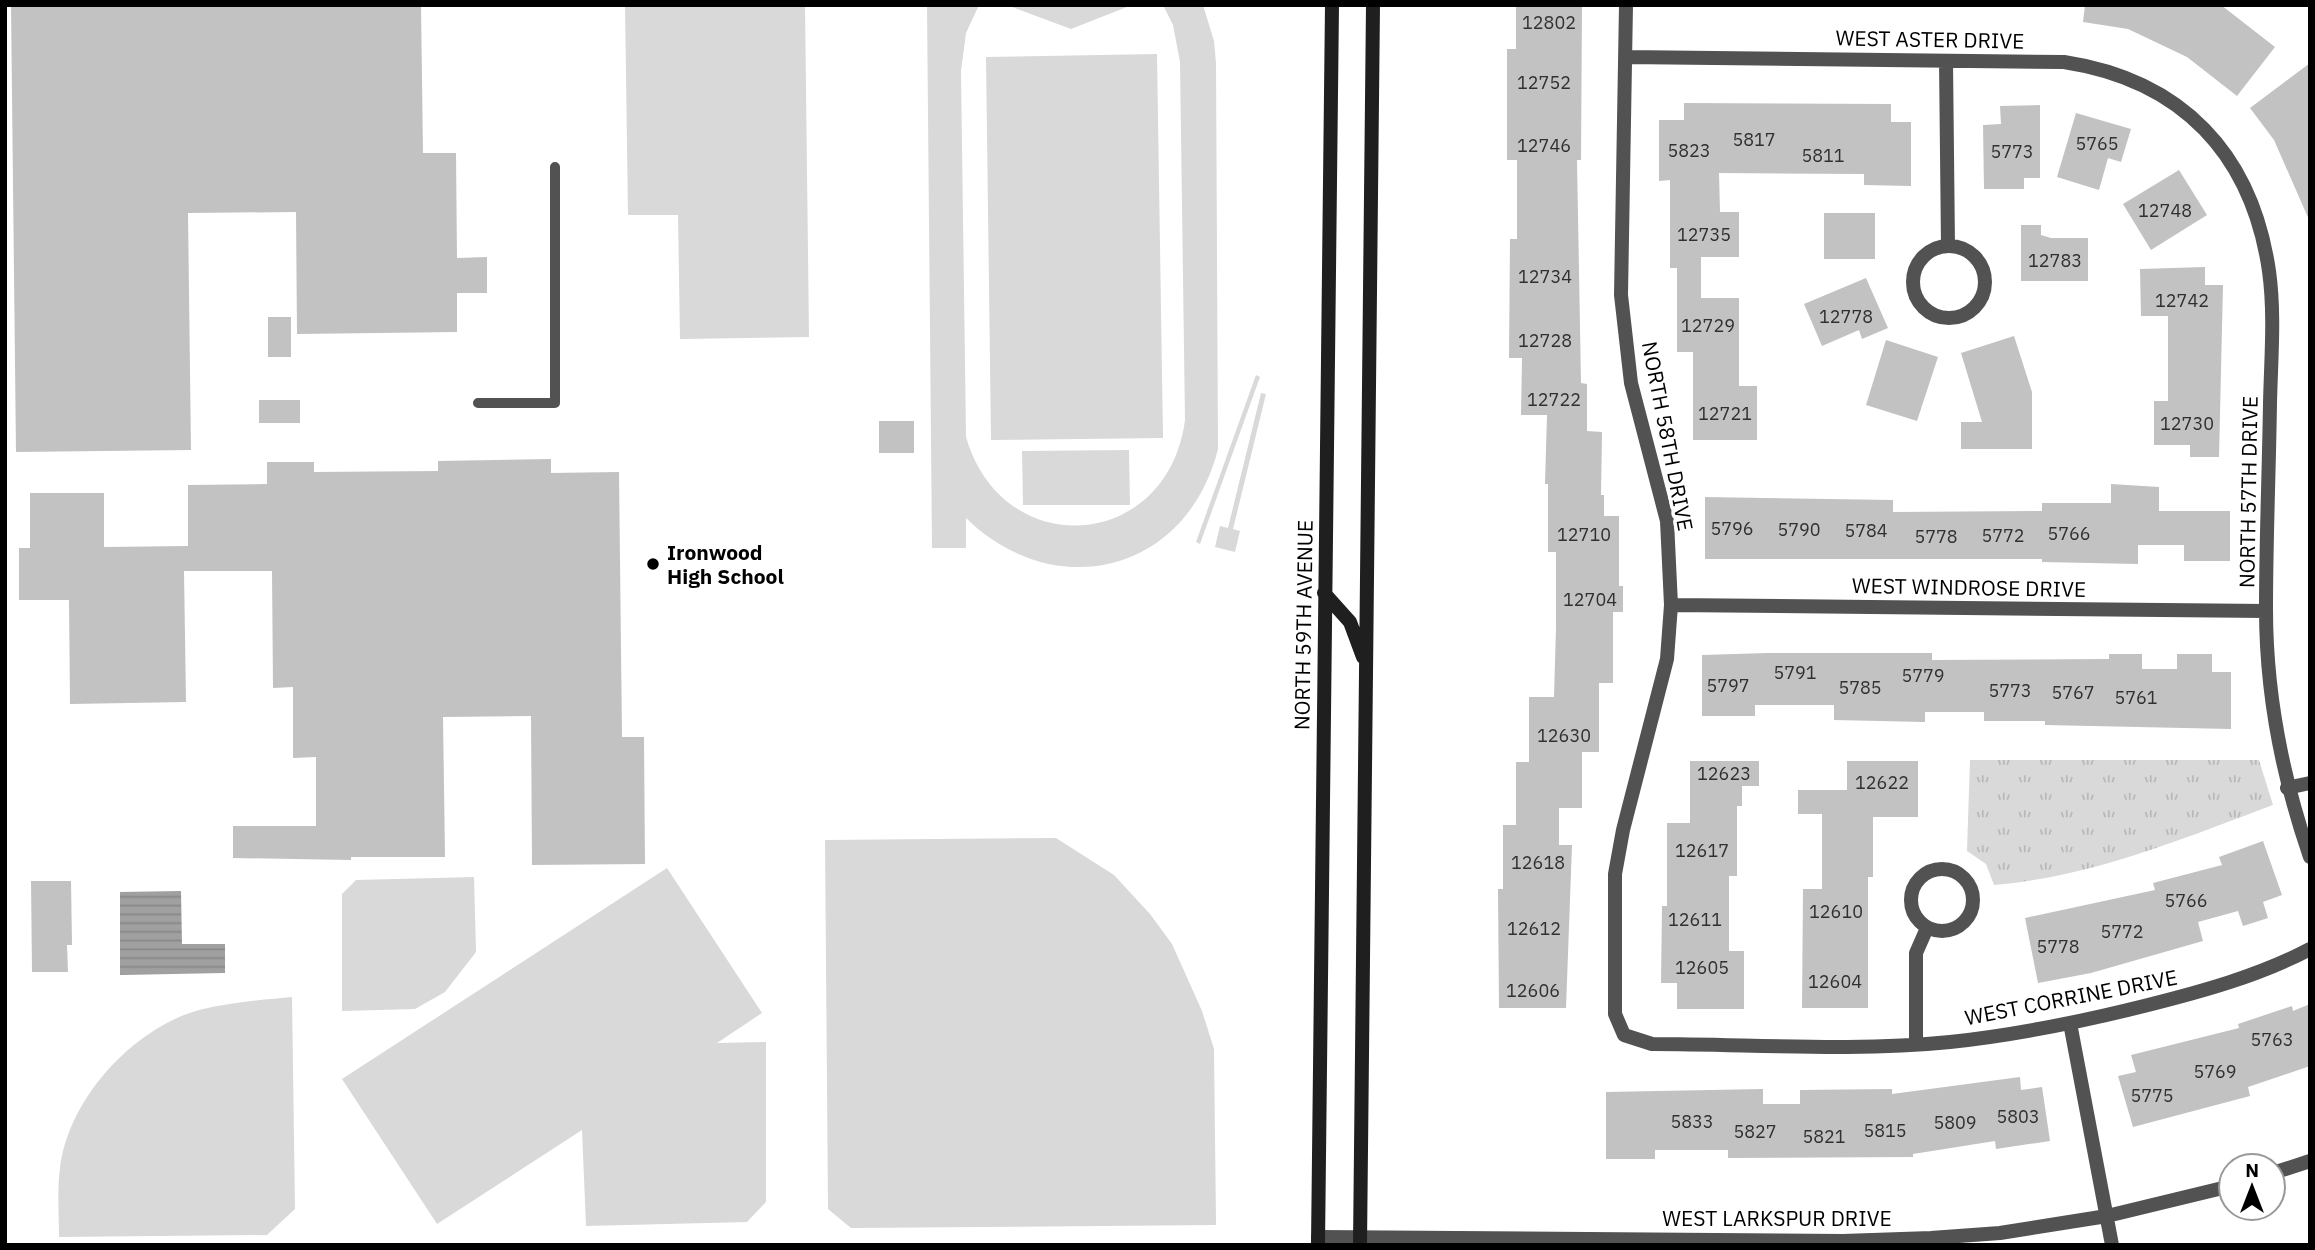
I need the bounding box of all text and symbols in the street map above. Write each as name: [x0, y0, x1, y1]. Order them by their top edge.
house number: 12802: [1522, 11, 1576, 34]
street label: WEST ASTER DRIVE: [1835, 23, 2025, 55]
house number: 12752: [1517, 71, 1571, 94]
house number: 5817: [1732, 128, 1776, 151]
house number: 5765: [2075, 132, 2119, 155]
house number: 12746: [1517, 134, 1571, 157]
house number: 5823: [1667, 139, 1711, 162]
house number: 5773: [1990, 140, 2034, 163]
house number: 5811: [1801, 144, 1845, 167]
house number: 12748: [2138, 199, 2192, 222]
house number: 12735: [1677, 223, 1731, 246]
house number: 12783: [2028, 249, 2082, 272]
house number: 12734: [1518, 265, 1572, 288]
house number: 12742: [2155, 289, 2209, 312]
house number: 12778: [1819, 305, 1873, 328]
house number: 12729: [1681, 314, 1735, 337]
house number: 12728: [1518, 329, 1572, 352]
street label: NORTH 58TH DRIVE: [1636, 339, 1700, 533]
house number: 12722: [1527, 388, 1581, 411]
street label: NORTH 57TH DRIVE: [2232, 396, 2264, 588]
house number: 12721: [1698, 402, 1752, 425]
house number: 12730: [2160, 412, 2214, 435]
house number: 5796: [1710, 517, 1754, 540]
house number: 5790: [1777, 518, 1821, 541]
house number: 5784: [1844, 519, 1888, 542]
street label: NORTH 59TH AVENUE: [1287, 520, 1319, 730]
house number: 5766: [2047, 522, 2091, 545]
house number: 12710: [1557, 523, 1611, 546]
house number: 5772: [1981, 524, 2025, 547]
house number: 5778: [1914, 525, 1958, 548]
place label: Ironwood High School: [667, 538, 784, 590]
marker: Ironwood High School: [645, 556, 661, 572]
street label: WEST WINDROSE DRIVE: [1852, 571, 2086, 603]
house number: 12704: [1563, 588, 1617, 611]
house number: 5791: [1773, 661, 1817, 684]
house number: 5779: [1901, 664, 1945, 687]
house number: 5797: [1706, 674, 1750, 697]
house number: 5785: [1838, 676, 1882, 699]
house number: 5773: [1988, 679, 2032, 702]
house number: 5767: [2051, 681, 2095, 704]
house number: 5761: [2114, 686, 2158, 709]
house number: 12630: [1537, 724, 1591, 747]
house number: 12623: [1697, 762, 1751, 785]
house number: 12622: [1855, 771, 1909, 794]
house number: 12617: [1675, 839, 1729, 862]
house number: 12618: [1511, 851, 1565, 874]
house number: 5766: [2164, 889, 2208, 912]
house number: 12610: [1809, 900, 1863, 923]
house number: 12611: [1668, 908, 1722, 931]
house number: 12612: [1507, 917, 1561, 940]
house number: 5772: [2100, 920, 2144, 943]
house number: 5778: [2036, 935, 2080, 958]
house number: 12605: [1675, 956, 1729, 979]
street label: WEST CORRINE DRIVE: [1962, 963, 2180, 1031]
house number: 12604: [1808, 970, 1862, 993]
house number: 12606: [1506, 979, 1560, 1002]
house number: 5763: [2250, 1028, 2294, 1051]
house number: 5769: [2193, 1060, 2237, 1083]
house number: 5775: [2130, 1084, 2174, 1107]
house number: 5803: [1996, 1105, 2040, 1128]
house number: 5833: [1670, 1110, 1714, 1133]
house number: 5809: [1933, 1111, 1977, 1134]
house number: 5815: [1863, 1119, 1907, 1142]
house number: 5827: [1733, 1120, 1777, 1143]
house number: 5821: [1802, 1125, 1846, 1148]
north arrow: [2217, 1152, 2287, 1222]
text: N: [2245, 1158, 2259, 1182]
street label: WEST LARKSPUR DRIVE: [1662, 1204, 1892, 1232]

